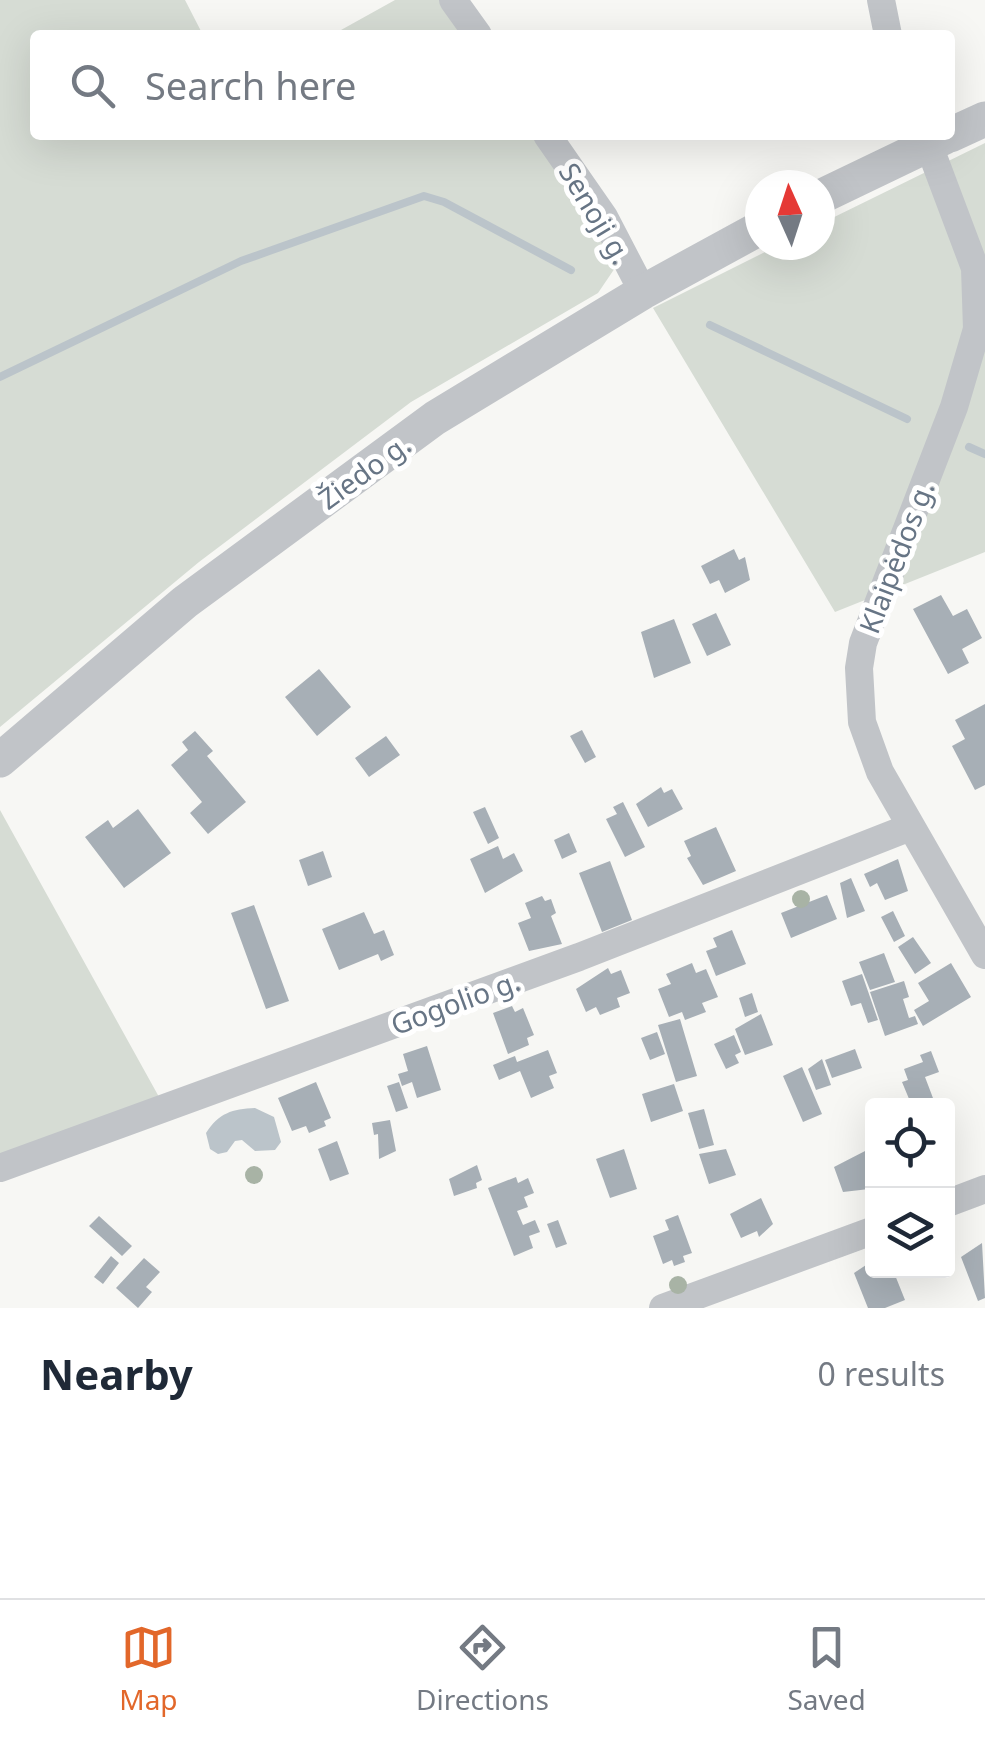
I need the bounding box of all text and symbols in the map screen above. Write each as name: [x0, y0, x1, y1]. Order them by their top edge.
search box: [30, 30, 955, 140]
icon: search: [65, 58, 120, 113]
text: Search here: [145, 59, 356, 111]
street label: Senoji g.: [551, 155, 641, 271]
north arrow: [745, 170, 835, 260]
street label: Žiedo g.: [310, 425, 418, 517]
street label: Klaipėdos g.: [850, 475, 942, 639]
street label: Gogolio g.: [385, 961, 525, 1043]
map controls: [865, 1098, 955, 1278]
button: locate: [865, 1098, 955, 1188]
button: layers: [865, 1188, 955, 1278]
text: Nearby: [40, 1345, 193, 1402]
text: 0 results: [818, 1352, 945, 1395]
tab: Map: [119, 1620, 178, 1718]
tab: Directions: [416, 1620, 549, 1718]
tab: Saved: [787, 1620, 866, 1718]

